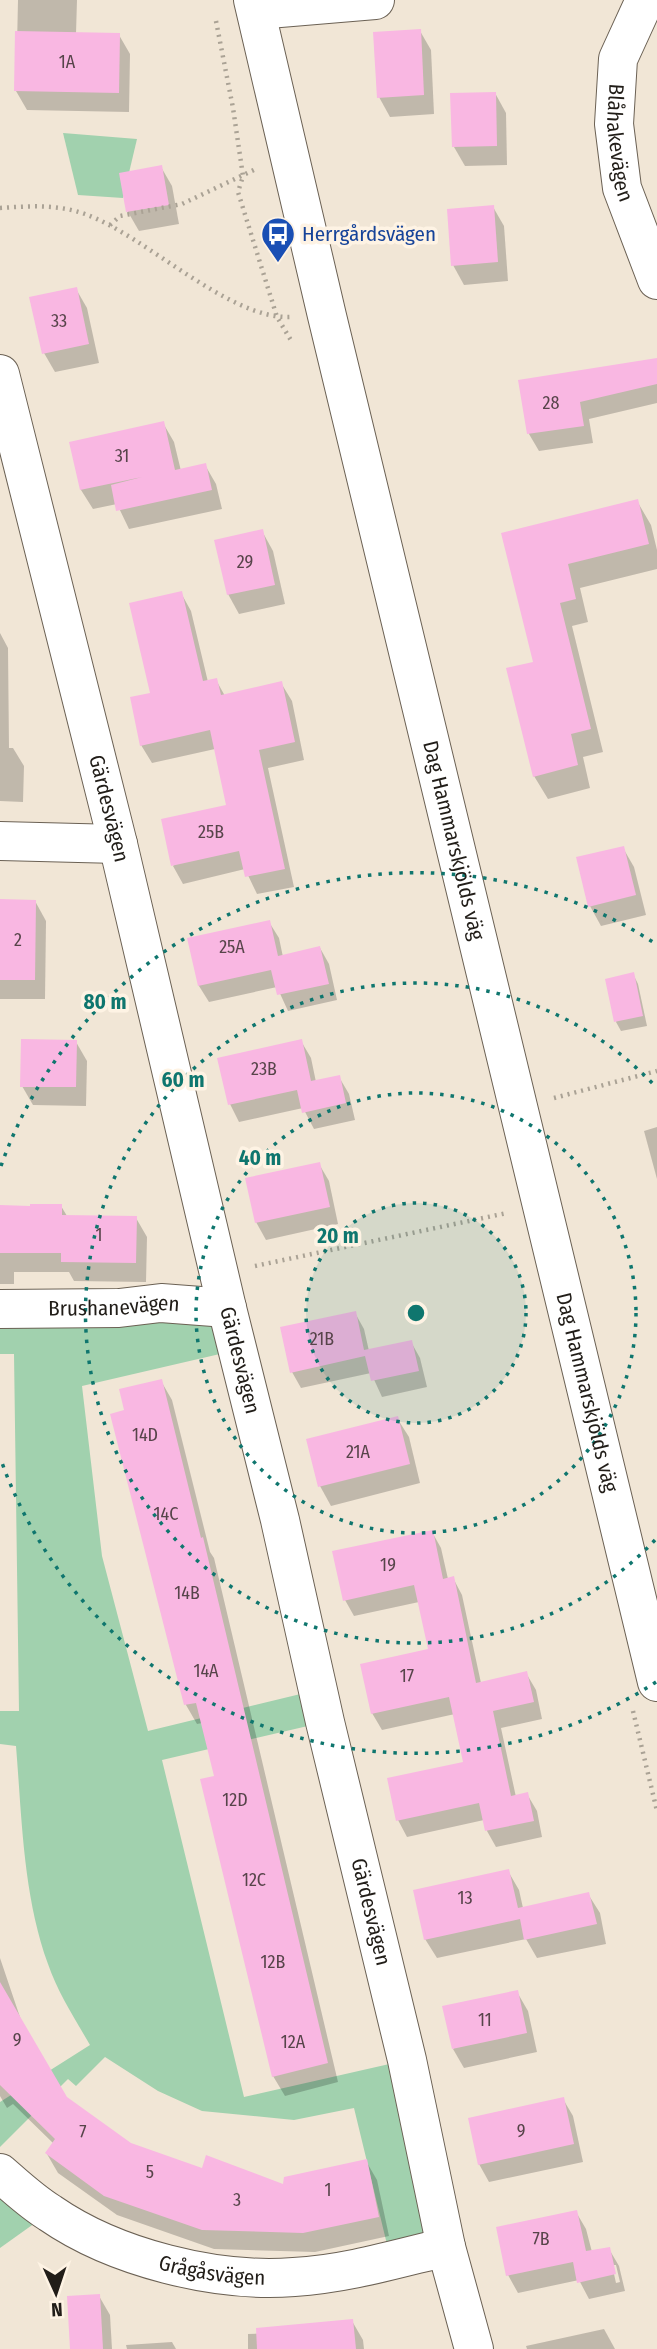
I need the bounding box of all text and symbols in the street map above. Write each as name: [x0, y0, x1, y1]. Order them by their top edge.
house number: 1A: [59, 51, 76, 73]
street label: Blåhakevägen: [601, 83, 639, 206]
bus stop icon: Herrgårdsvägen: [259, 215, 297, 264]
place label: Herrgårdsvägen: [302, 221, 436, 247]
house number: 33: [51, 310, 67, 332]
house number: 28: [543, 392, 559, 414]
house number: 31: [115, 445, 129, 467]
house number: 29: [237, 551, 253, 573]
street label: Dag Hammarskjölds väg: [417, 738, 490, 943]
street label: Gärdesvägen: [83, 752, 135, 865]
house number: 25B: [198, 821, 224, 843]
house number: 2: [14, 929, 22, 951]
house number: 25A: [219, 936, 245, 958]
text: 80 m: [84, 989, 126, 1015]
house number: 23B: [251, 1058, 277, 1080]
text: 60 m: [162, 1067, 204, 1093]
text: 40 m: [239, 1145, 281, 1171]
text: 20 m: [316, 1223, 359, 1249]
house number: 1: [95, 1224, 103, 1246]
street label: Brushanevägen: [48, 1290, 180, 1322]
street label: Dag Hammarskjölds väg: [550, 1290, 624, 1495]
centre of rings: [404, 1301, 428, 1325]
street label: Gärdesvägen: [214, 1304, 266, 1416]
house number: 21B: [310, 1328, 334, 1350]
house number: 14D: [132, 1424, 158, 1446]
house number: 21A: [346, 1441, 371, 1463]
house number: 14C: [154, 1503, 178, 1525]
house number: 19: [380, 1554, 396, 1576]
house number: 14B: [174, 1582, 200, 1604]
house number: 14A: [193, 1660, 219, 1682]
house number: 17: [400, 1665, 414, 1687]
house number: 12D: [222, 1789, 248, 1811]
street label: Gärdesvägen: [345, 1855, 397, 1968]
house number: 12C: [242, 1869, 266, 1891]
house number: 13: [457, 1887, 473, 1909]
house number: 12B: [261, 1951, 286, 1973]
house number: 11: [478, 2009, 492, 2031]
house number: 9: [13, 2029, 21, 2051]
house number: 12A: [281, 2031, 306, 2053]
house number: 9: [517, 2120, 525, 2142]
house number: 7: [79, 2121, 87, 2143]
house number: 5: [146, 2161, 154, 2183]
house number: 1: [324, 2179, 332, 2201]
house number: 3: [233, 2189, 241, 2211]
house number: 7B: [532, 2228, 550, 2250]
street label: Grågåsvägen: [156, 2249, 266, 2291]
north arrow: [21, 2258, 91, 2328]
text: N: [51, 2298, 63, 2321]

